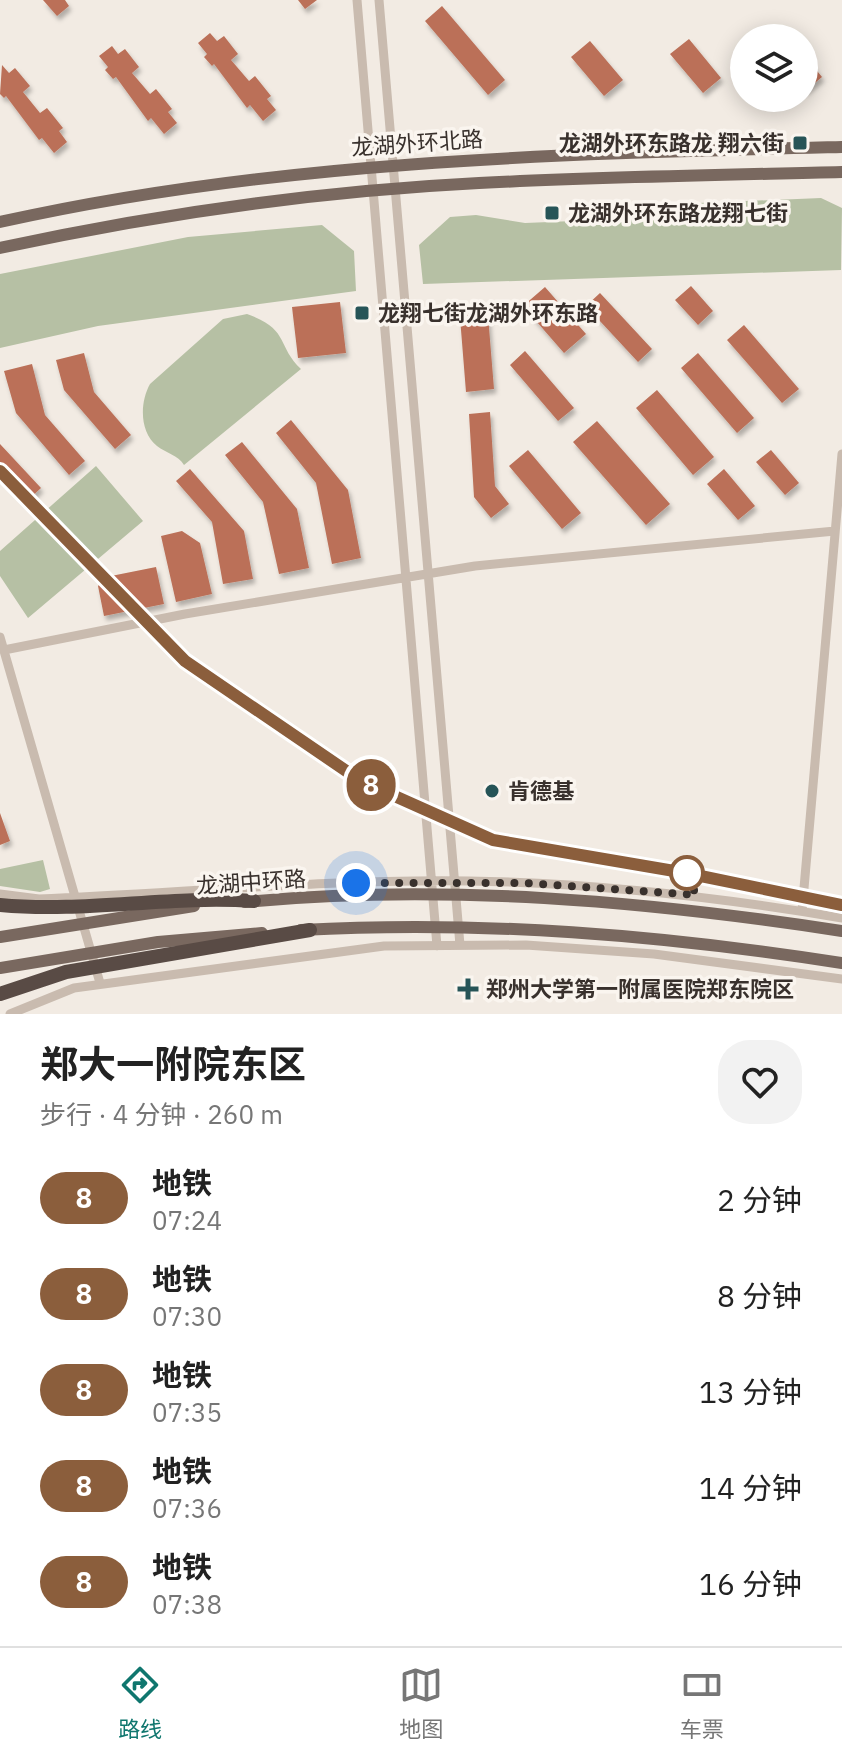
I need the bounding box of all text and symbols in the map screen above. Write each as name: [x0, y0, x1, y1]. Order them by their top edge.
map controls: [730, 24, 818, 112]
button: layers: [730, 24, 818, 112]
street label: 龙湖外环北路: [350, 123, 484, 162]
place label: 龙湖外环东路龙 翔六街: [559, 128, 784, 157]
marker: 龙湖外环东路龙 翔六街: [791, 134, 809, 152]
place label: 龙湖外环东路龙翔七街: [568, 198, 788, 227]
marker: 龙湖外环东路龙翔七街: [543, 204, 561, 222]
place label: 龙翔七街龙湖外环东路: [378, 298, 598, 327]
marker: 龙翔七街龙湖外环东路: [353, 304, 371, 322]
line badge: 8: [345, 759, 397, 811]
text: 8: [363, 766, 379, 803]
place label: 肯德基: [508, 776, 574, 805]
marker: 肯德基: [483, 782, 501, 800]
unlabelled marker: [670, 856, 704, 890]
street label: 龙湖中环路: [195, 863, 307, 900]
your location: [336, 863, 376, 903]
place label: 郑州大学第一附属医院郑东院区: [486, 974, 794, 1003]
marker: 郑州大学第一附属医院郑东院区: [457, 978, 479, 1000]
text: 郑大一附院东区: [40, 1039, 306, 1088]
button: heart: [718, 1040, 802, 1124]
text: 步行 · 4 分钟 · 260 m: [40, 1097, 283, 1131]
text: 地铁: [152, 1163, 212, 1202]
text: 8: [76, 1179, 92, 1216]
text: 2 分钟: [717, 1180, 802, 1219]
text: 07:24: [152, 1203, 222, 1237]
text: 地铁: [152, 1259, 212, 1298]
text: 8: [76, 1275, 92, 1312]
text: 8 分钟: [717, 1276, 802, 1315]
text: 07:30: [152, 1299, 222, 1333]
text: 地铁: [152, 1355, 212, 1394]
text: 8: [76, 1371, 92, 1408]
text: 13 分钟: [699, 1372, 802, 1411]
text: 07:35: [152, 1395, 222, 1429]
text: 地铁: [152, 1451, 212, 1490]
text: 8: [76, 1467, 92, 1504]
text: 14 分钟: [699, 1468, 802, 1507]
text: 07:36: [152, 1491, 222, 1525]
text: 地铁: [152, 1547, 212, 1586]
text: 8: [76, 1563, 92, 1600]
text: 16 分钟: [699, 1564, 802, 1603]
text: 07:38: [152, 1587, 222, 1621]
tab: 路线: [118, 1663, 162, 1743]
tab: 地图: [399, 1663, 443, 1743]
tab: 车票: [680, 1663, 724, 1743]

